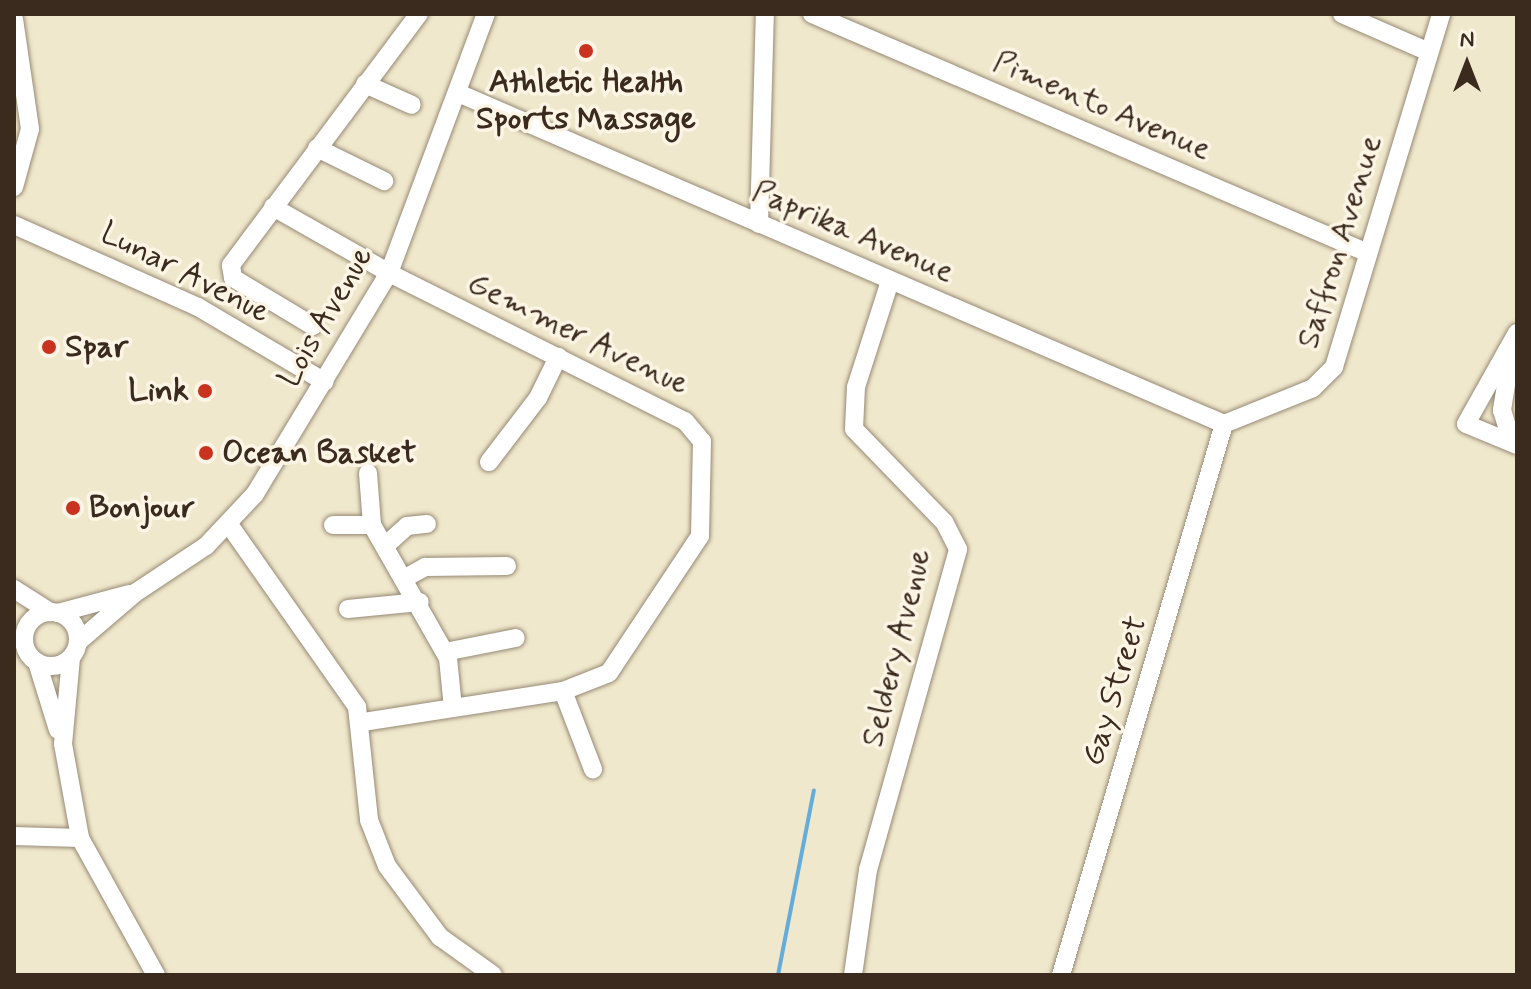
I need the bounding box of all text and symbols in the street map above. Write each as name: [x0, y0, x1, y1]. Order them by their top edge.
north arrow: [1427, 24, 1507, 104]
text: N: [1460, 26, 1474, 54]
marker: Athletic Health Sports Massage: [577, 42, 595, 60]
street label: Pimento Avenue: [987, 43, 1217, 169]
place label: Athletic Health Sports Massage: [477, 64, 695, 139]
street label: Saffron Avenue: [1291, 135, 1389, 349]
street label: Paprika Avenue: [746, 172, 960, 292]
street label: Lunar Avenue: [91, 213, 279, 333]
street label: Lois Avenue: [268, 236, 384, 398]
street label: Gemmer Avenue: [463, 265, 693, 403]
place label: Spar: [65, 328, 128, 366]
marker: Spar: [40, 338, 58, 356]
place label: Link: [128, 372, 189, 410]
marker: Link: [196, 382, 214, 400]
place label: Ocean Basket: [222, 434, 417, 472]
marker: Ocean Basket: [197, 444, 215, 462]
place label: Bonjour: [89, 489, 195, 527]
marker: Bonjour: [64, 499, 82, 517]
street label: Seldery Avenue: [853, 541, 941, 755]
street label: Gay Street: [1074, 612, 1156, 770]

